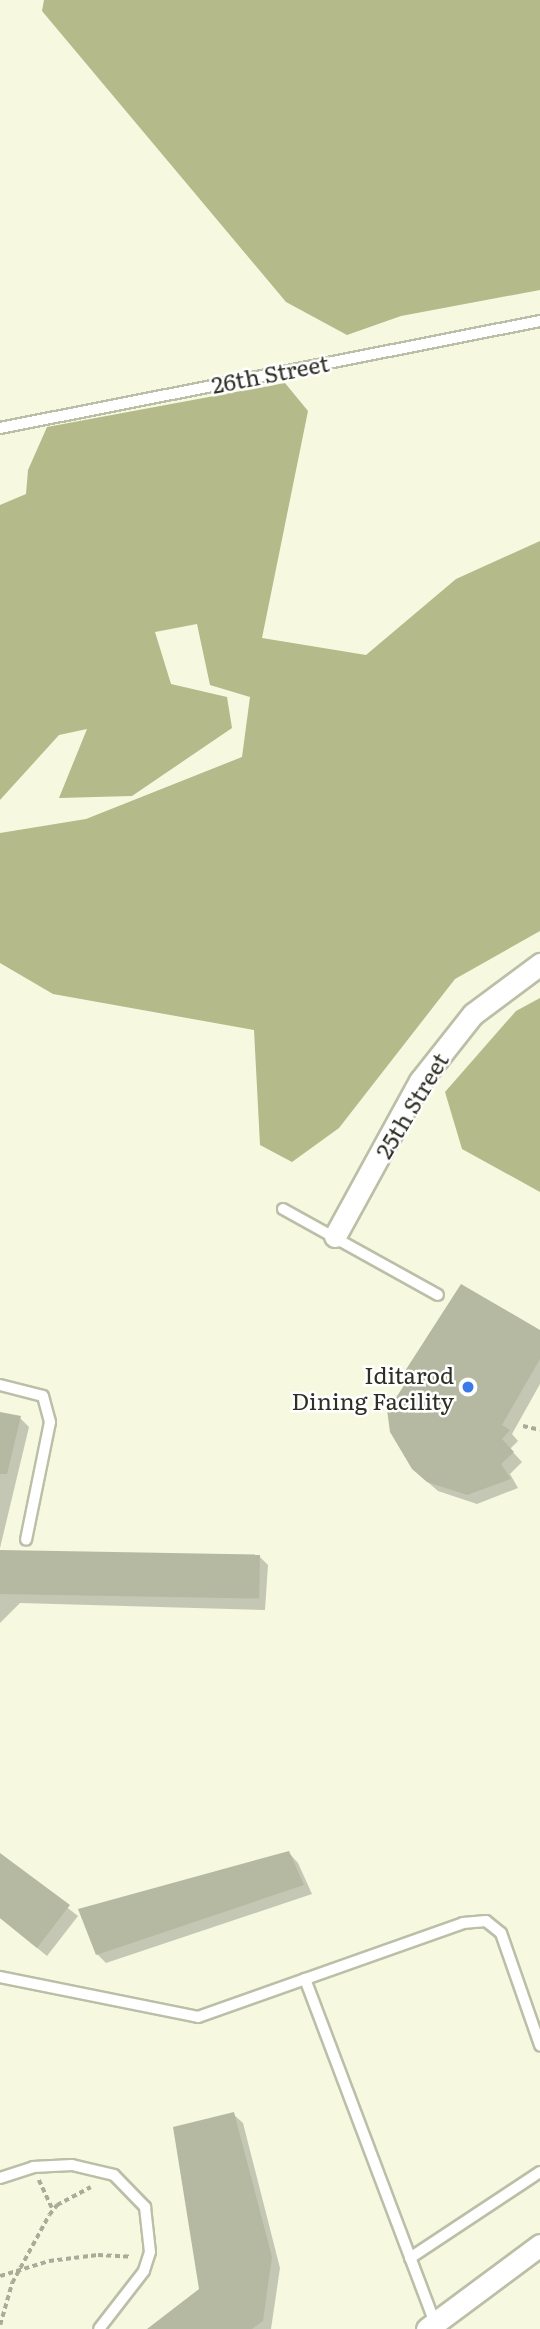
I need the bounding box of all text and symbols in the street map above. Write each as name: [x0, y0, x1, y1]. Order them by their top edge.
street label: 26th Street: [209, 348, 331, 398]
street label: 25th Street: [369, 1047, 453, 1163]
place label: Iditarod Dining Facility: [291, 1360, 454, 1414]
marker: Iditarod Dining Facility: [460, 1379, 476, 1395]

